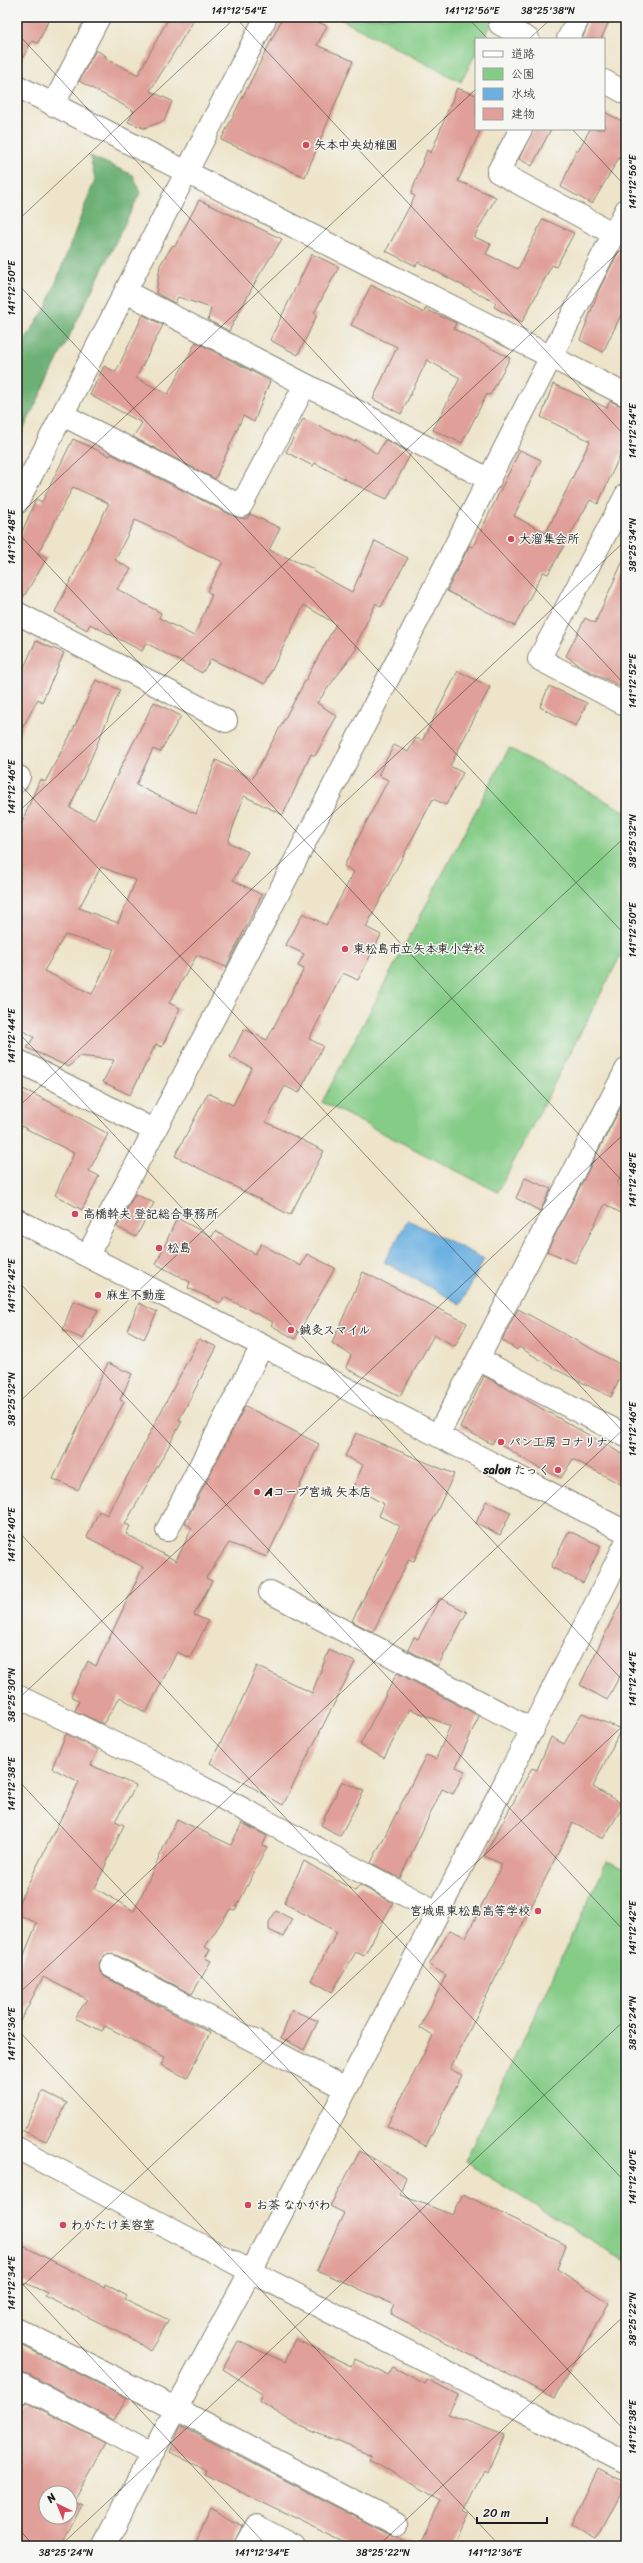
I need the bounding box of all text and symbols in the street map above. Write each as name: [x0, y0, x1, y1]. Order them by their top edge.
text: 141°12'54"E: [212, 2, 268, 20]
text: 141°12'56"E: [445, 2, 501, 20]
text: 38°25'38"N: [521, 2, 575, 20]
legend: [475, 38, 605, 130]
text: 道路: [511, 43, 535, 65]
text: 公園: [511, 63, 535, 85]
text: 水域: [511, 83, 535, 105]
text: 建物: [511, 103, 535, 125]
place label: 矢本中央幼稚園: [314, 134, 398, 156]
marker: 矢本中央幼稚園: [301, 140, 311, 150]
text: 141°12'56"E: [624, 153, 642, 209]
text: 141°12'50"E: [3, 259, 21, 316]
text: 141°12'54"E: [624, 402, 642, 458]
text: 141°12'48"E: [3, 508, 21, 564]
text: 38°25'34"N: [624, 518, 642, 572]
place label: 大溜集会所: [519, 528, 580, 550]
marker: 大溜集会所: [506, 534, 516, 544]
text: 141°12'52"E: [624, 652, 642, 708]
text: 141°12'46"E: [3, 758, 21, 814]
text: 38°25'32"N: [624, 814, 642, 868]
text: 141°12'50"E: [624, 901, 642, 958]
place label: 東松島市立矢本東小学校: [353, 938, 485, 960]
marker: 東松島市立矢本東小学校: [340, 944, 350, 954]
text: 141°12'44"E: [3, 1007, 21, 1064]
text: 141°12'48"E: [624, 1151, 642, 1207]
place label: 高橋幹夫 登記総合事務所: [83, 1203, 219, 1225]
marker: 高橋幹夫 登記総合事務所: [70, 1209, 80, 1219]
place label: 松島: [167, 1237, 191, 1259]
marker: 松島: [154, 1243, 164, 1253]
text: 141°12'42"E: [3, 1257, 21, 1313]
place label: 麻生不動産: [106, 1284, 166, 1306]
marker: 麻生不動産: [93, 1290, 103, 1300]
place label: 鍼灸スマイル: [299, 1319, 371, 1341]
marker: 鍼灸スマイル: [286, 1325, 296, 1335]
text: 38°25'32"N: [3, 1372, 21, 1426]
text: 141°12'46"E: [624, 1400, 642, 1456]
place label: パン工房 コナリナ: [509, 1431, 608, 1453]
marker: パン工房 コナリナ: [496, 1437, 506, 1447]
place label: salon たっく: [482, 1459, 550, 1481]
marker: salon たっく: [553, 1465, 563, 1475]
place label: Aコープ宮城 矢本店: [264, 1481, 372, 1503]
marker: Aコープ宮城 矢本店: [252, 1487, 262, 1497]
text: 141°12'40"E: [3, 1506, 21, 1563]
text: 141°12'44"E: [624, 1650, 642, 1707]
text: 38°25'30"N: [3, 1668, 21, 1722]
text: 141°12'38"E: [3, 1756, 21, 1811]
text: 141°12'42"E: [624, 1899, 642, 1955]
place label: 宮城県東松島高等学校: [410, 1900, 530, 1922]
marker: 宮城県東松島高等学校: [533, 1906, 543, 1916]
text: 38°25'24"N: [624, 1996, 642, 2050]
text: 141°12'36"E: [3, 2006, 21, 2061]
text: 141°12'40"E: [624, 2148, 642, 2205]
place label: お茶 なかがわ: [256, 2194, 331, 2216]
marker: お茶 なかがわ: [243, 2200, 253, 2210]
place label: わかたけ美容室: [71, 2214, 155, 2236]
marker: わかたけ美容室: [58, 2220, 68, 2230]
text: 141°12'34"E: [3, 2254, 21, 2310]
text: 38°25'22"N: [624, 2292, 642, 2346]
text: 141°12'38"E: [624, 2399, 642, 2454]
north arrow: [38, 2485, 78, 2525]
text: N: [42, 2488, 61, 2508]
scale bar: [477, 2499, 547, 2525]
text: 20 m: [483, 2502, 510, 2524]
text: 38°25'24"N: [39, 2544, 93, 2562]
text: 141°12'34"E: [235, 2544, 291, 2562]
text: 38°25'22"N: [356, 2544, 410, 2562]
text: 141°12'36"E: [468, 2544, 523, 2562]

